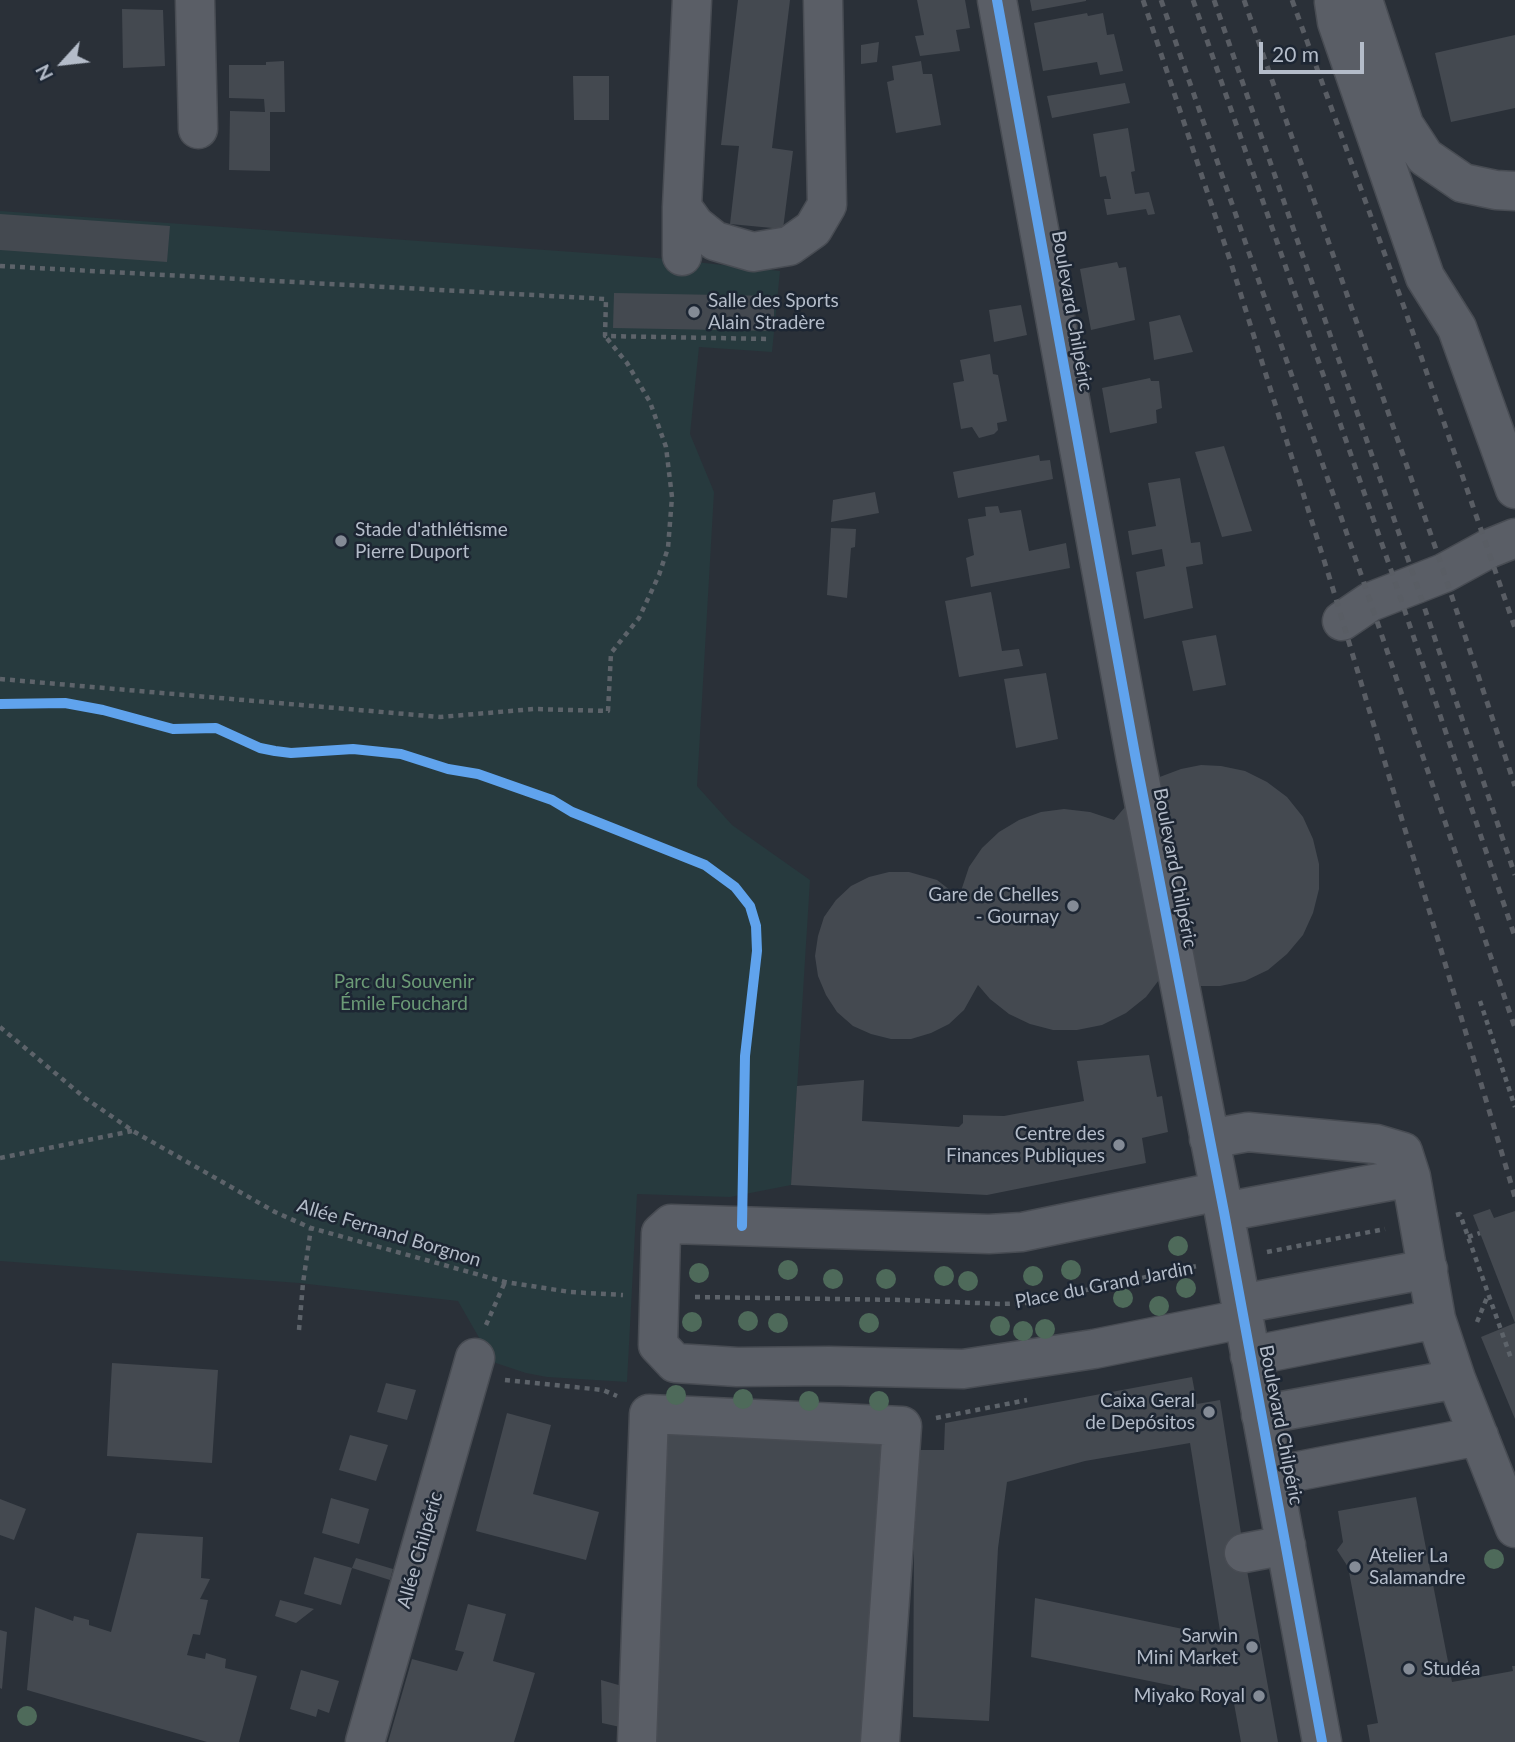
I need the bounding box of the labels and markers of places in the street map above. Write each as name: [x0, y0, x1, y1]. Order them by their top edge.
place label: Salle des Sports Alain Stradère: [708, 290, 839, 334]
marker: Salle des Sports Alain Stradère: [686, 304, 702, 320]
place label: Stade d'athlétisme Pierre Duport: [355, 519, 508, 563]
marker: Stade d'athlétisme Pierre Duport: [333, 533, 349, 549]
place label: Gare de Chelles - Gournay: [928, 884, 1059, 928]
marker: Gare de Chelles - Gournay: [1065, 898, 1081, 914]
place label: Centre des Finances Publiques: [946, 1123, 1105, 1167]
marker: Centre des Finances Publiques: [1111, 1137, 1127, 1153]
place label: Caixa Geral de Depósitos: [1085, 1390, 1195, 1434]
marker: Caixa Geral de Depósitos: [1201, 1404, 1217, 1420]
place label: Atelier La Salamandre: [1369, 1545, 1465, 1589]
marker: Atelier La Salamandre: [1347, 1559, 1363, 1575]
place label: Sarwin Mini Market: [1136, 1625, 1238, 1669]
marker: Sarwin Mini Market: [1244, 1639, 1260, 1655]
place label: Studéa: [1423, 1658, 1480, 1680]
marker: Studéa: [1401, 1661, 1417, 1677]
place label: Miyako Royal: [1134, 1685, 1245, 1707]
marker: Miyako Royal: [1251, 1688, 1267, 1704]

